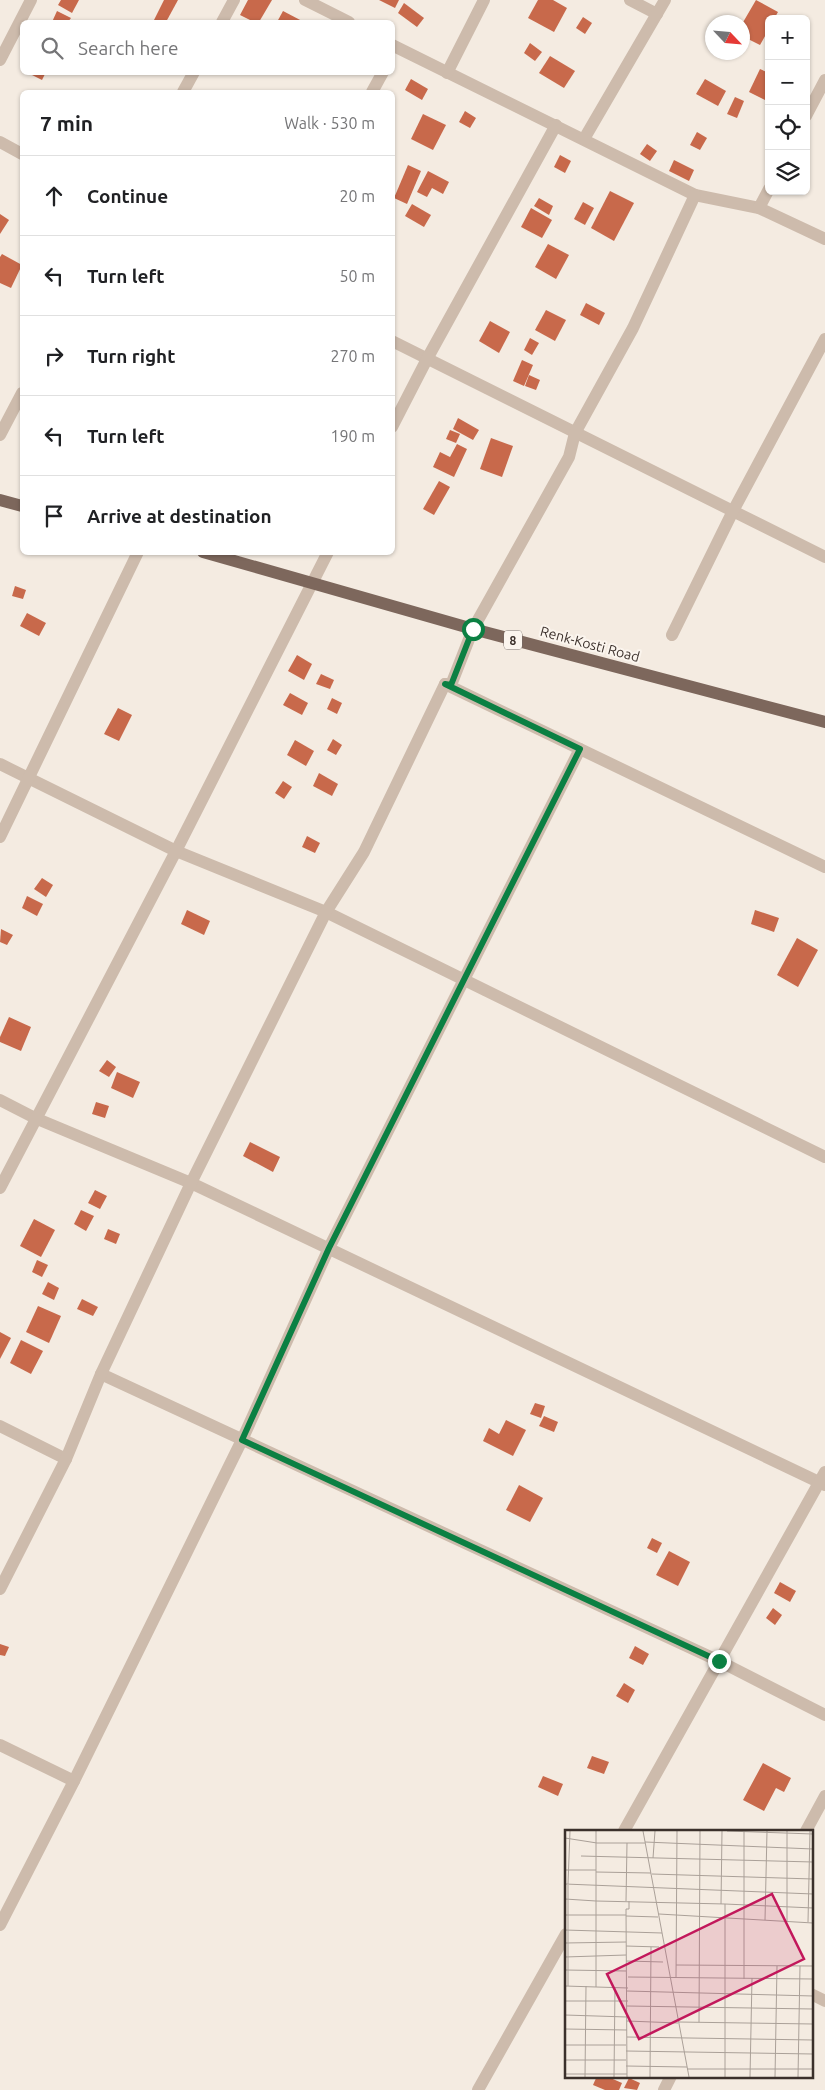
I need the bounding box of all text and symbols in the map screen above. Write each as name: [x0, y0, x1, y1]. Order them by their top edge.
north arrow: [705, 15, 750, 60]
map controls: [765, 15, 810, 195]
button: +: [765, 15, 810, 60]
search box: [20, 20, 395, 75]
icon: search: [38, 34, 66, 62]
text: Search here: [78, 37, 178, 59]
button: −: [765, 60, 810, 105]
button: locate: [765, 105, 810, 150]
text: 7 min: [40, 111, 93, 135]
text: Walk · 530 m: [284, 114, 375, 132]
button: layers: [765, 150, 810, 195]
icon: ahead: [40, 182, 68, 210]
text: Continue: [87, 185, 168, 207]
text: 20 m: [339, 187, 375, 205]
icon: left: [40, 262, 68, 290]
text: Turn left: [87, 265, 165, 287]
text: 50 m: [339, 267, 375, 285]
icon: right: [40, 342, 68, 370]
text: Turn right: [87, 345, 175, 367]
text: 270 m: [330, 347, 375, 365]
icon: left: [40, 422, 68, 450]
text: Turn left: [87, 425, 165, 447]
text: 190 m: [330, 427, 375, 445]
icon: arrive: [40, 502, 68, 530]
text: Arrive at destination: [87, 505, 272, 527]
route start: [462, 618, 485, 641]
street label: Renk-Kosti Road: [539, 623, 641, 665]
road number: 8: [504, 630, 522, 650]
route end: [708, 1650, 731, 1673]
inset map: [565, 1830, 812, 2078]

